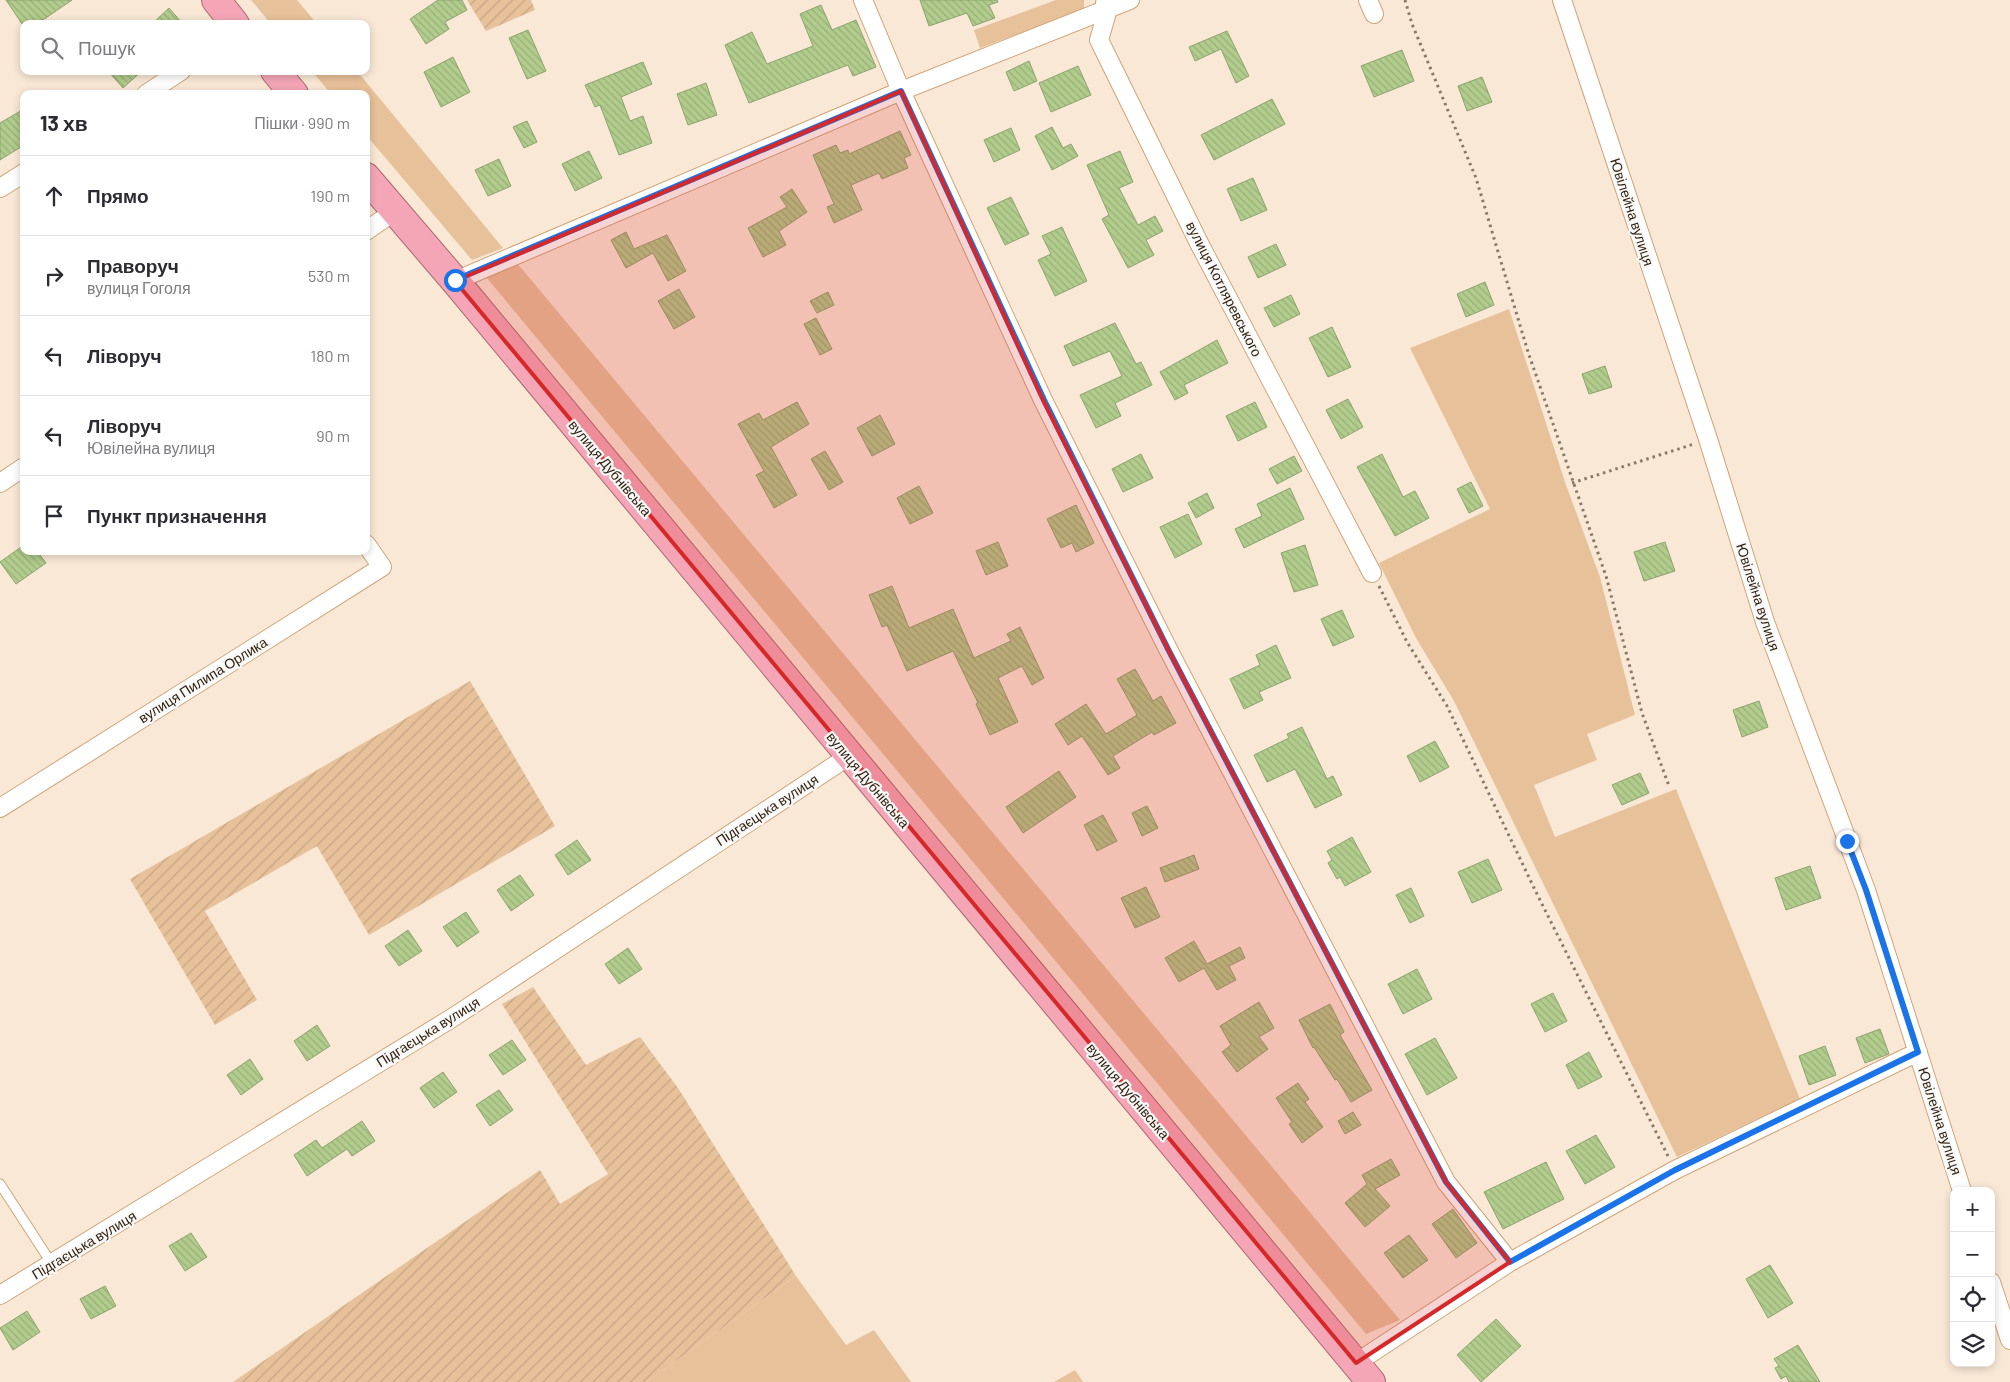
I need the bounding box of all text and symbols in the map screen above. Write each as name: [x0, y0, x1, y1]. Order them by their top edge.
search box: [20, 20, 370, 75]
icon: search: [38, 34, 66, 62]
text: Пошук: [78, 36, 135, 59]
text: 13 хв: [40, 110, 88, 135]
text: Пішки · 990 m: [254, 113, 350, 132]
street label: Ювілейна вулиця: [1607, 156, 1658, 268]
icon: ahead: [40, 182, 68, 210]
text: Прямо: [87, 184, 149, 207]
text: 190 m: [311, 186, 350, 205]
street label: вулиця Котляревського: [1183, 218, 1266, 359]
text: Праворуч: [87, 254, 179, 277]
icon: right: [40, 262, 68, 290]
text: 530 m: [308, 266, 350, 285]
route start: [444, 269, 467, 292]
text: вулиця Гоголя: [87, 278, 191, 297]
icon: left: [40, 342, 68, 370]
text: Ліворуч: [87, 344, 162, 367]
text: 180 m: [311, 346, 350, 365]
text: Ліворуч: [87, 414, 162, 437]
street label: вулиця Дубнівська: [565, 416, 656, 519]
icon: left: [40, 422, 68, 450]
text: 90 m: [316, 426, 350, 445]
text: Ювілейна вулиця: [87, 438, 215, 457]
icon: arrive: [40, 502, 68, 530]
text: Пункт призначення: [87, 504, 267, 527]
street label: Ювілейна вулиця: [1733, 541, 1784, 653]
street label: вулиця Пилипа Орлика: [135, 633, 270, 726]
street label: вулиця Дубнівська: [823, 728, 914, 831]
street label: Підгаєцька вулиця: [712, 770, 821, 849]
route end: [1836, 830, 1859, 853]
street label: Підгаєцька вулиця: [373, 993, 483, 1070]
street label: вулиця Дубнівська: [1083, 1039, 1174, 1142]
street label: Ювілейна вулиця: [1915, 1065, 1966, 1177]
map controls: [1950, 1187, 1995, 1367]
button: +: [1950, 1187, 1995, 1232]
street label: Підгаєцька вулиця: [28, 1207, 139, 1282]
button: −: [1950, 1232, 1995, 1277]
button: locate: [1950, 1277, 1995, 1322]
button: layers: [1950, 1322, 1995, 1367]

